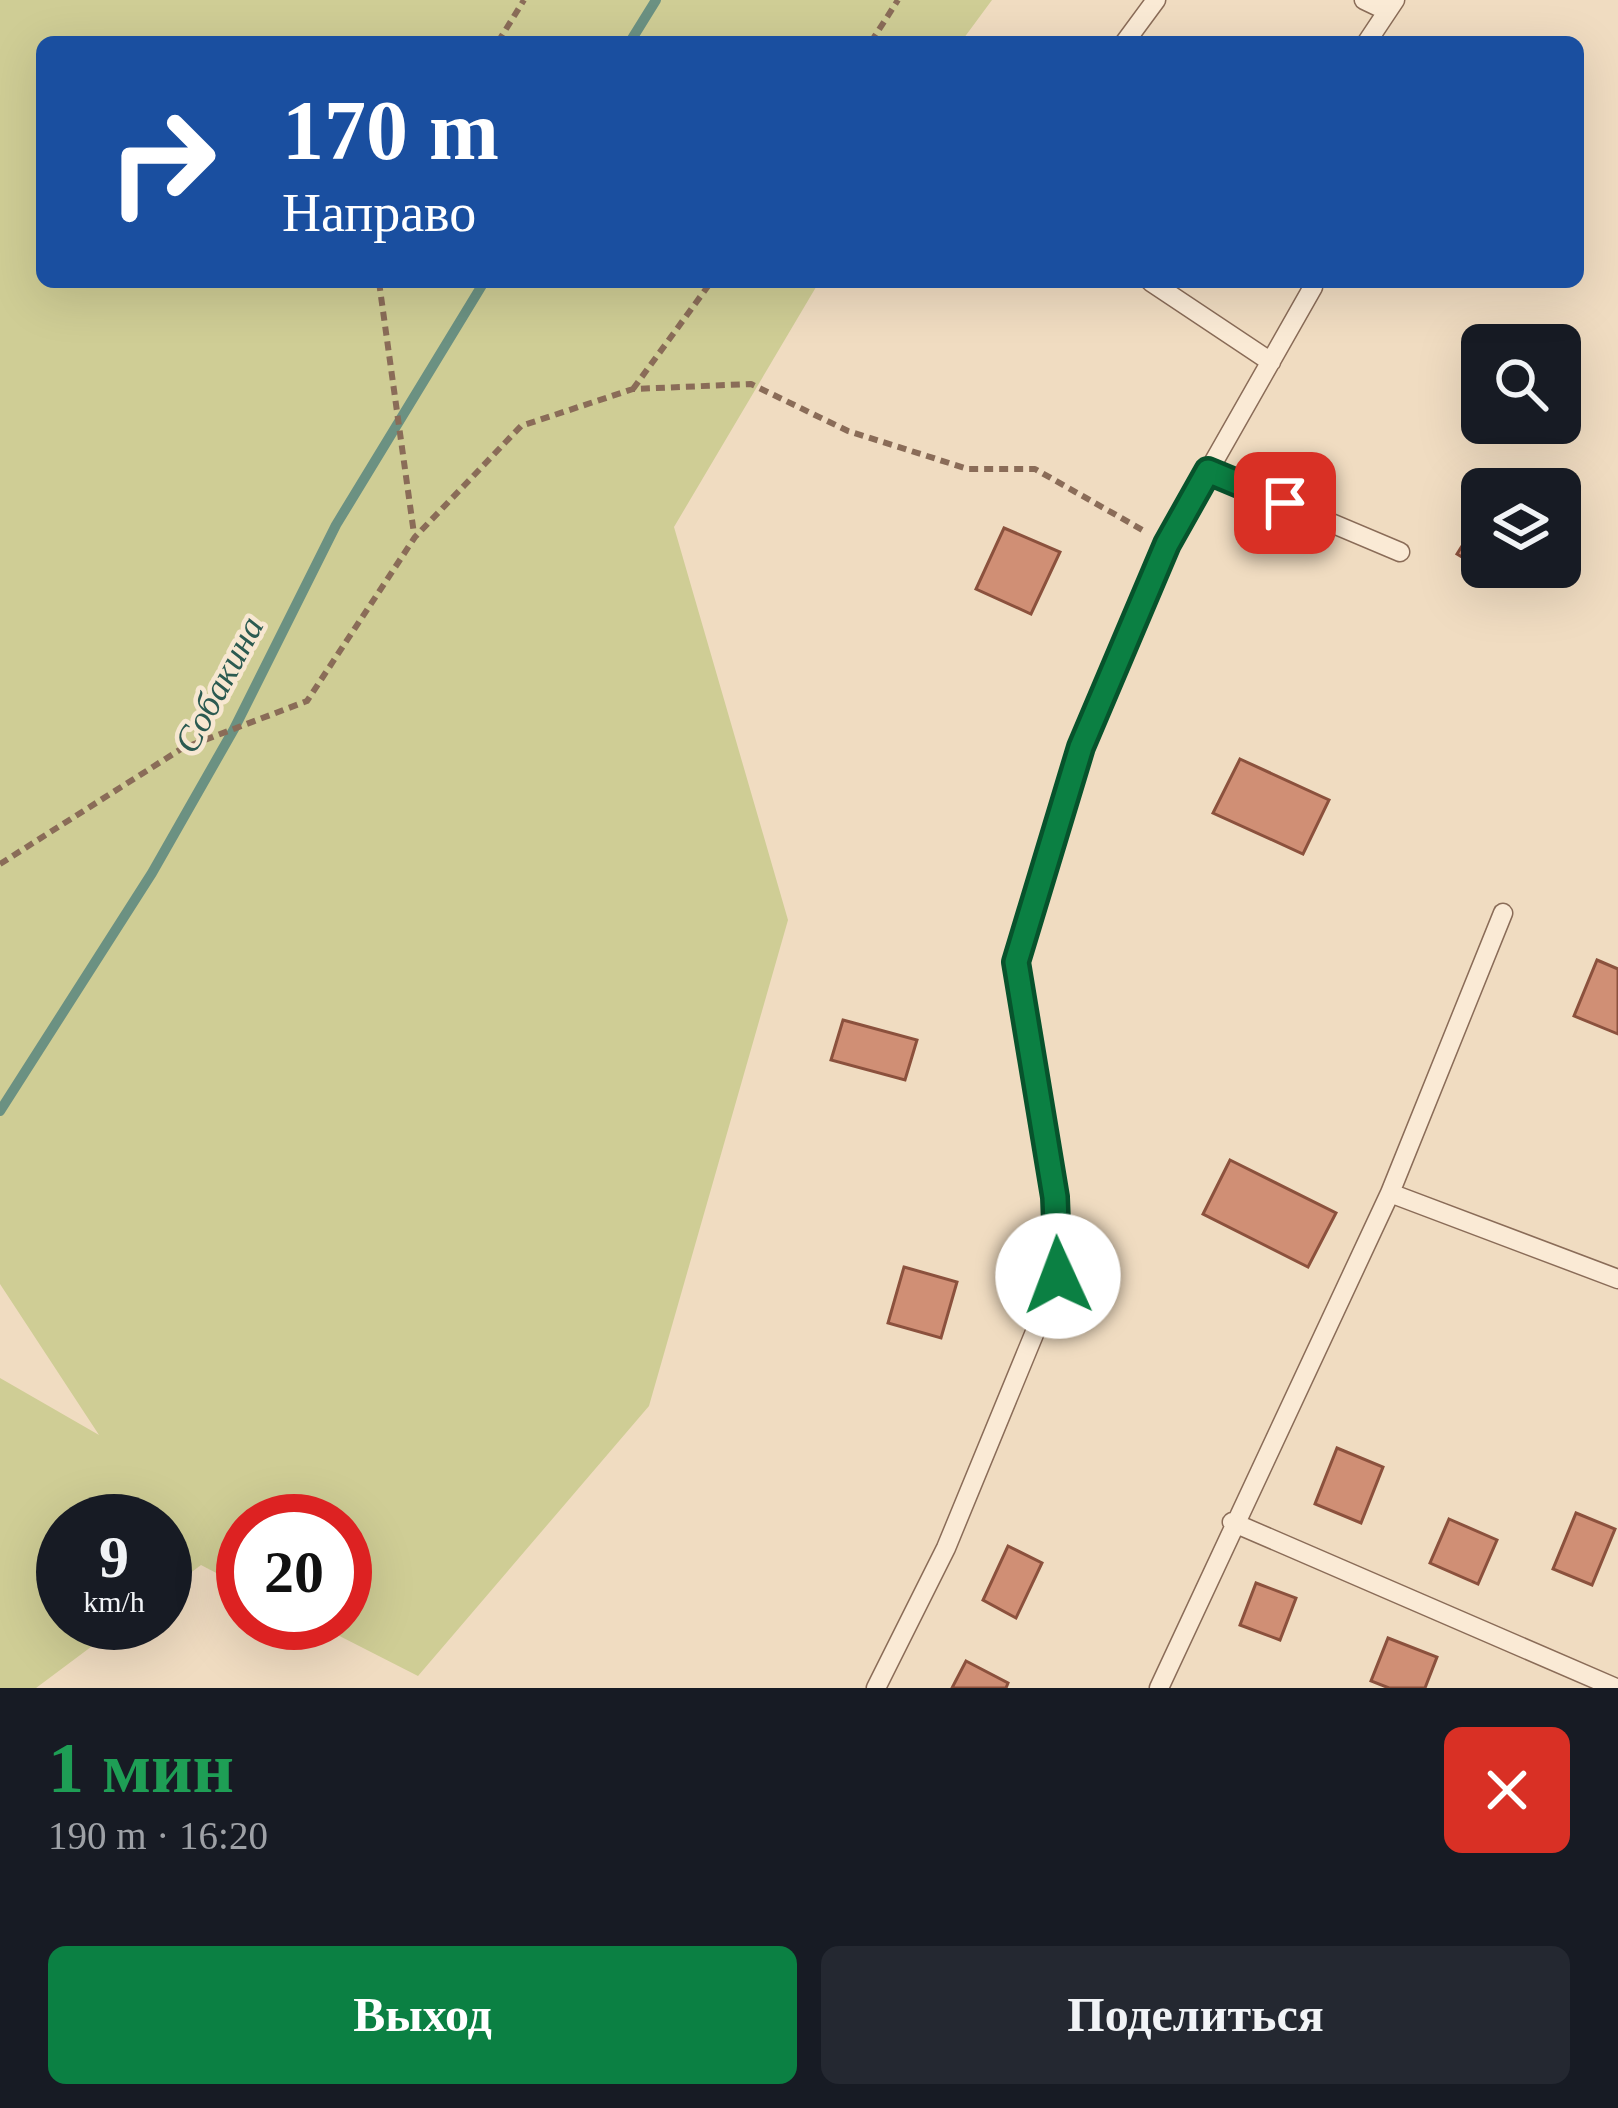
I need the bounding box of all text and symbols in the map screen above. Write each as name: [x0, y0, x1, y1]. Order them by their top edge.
icon: right: [84, 84, 240, 240]
text: 170 m: [282, 84, 499, 177]
text: Направо: [282, 183, 476, 243]
map controls: [1461, 324, 1581, 588]
button: search: [1461, 324, 1581, 444]
pin: [1234, 452, 1336, 554]
button: layers: [1461, 468, 1581, 588]
icon: arrive: [1252, 470, 1318, 536]
water label: Собакина: [166, 609, 271, 759]
position arrow: [995, 1213, 1121, 1339]
speed limit sign: 20: [216, 1494, 372, 1650]
text: 9: [99, 1524, 129, 1590]
text: km/h: [83, 1585, 145, 1618]
button: close: [1444, 1727, 1570, 1853]
text: 1 мин: [48, 1728, 234, 1808]
text: 190 m · 16:20: [48, 1814, 268, 1857]
button: Выход: [48, 1946, 797, 2084]
button: Поделиться: [821, 1946, 1570, 2084]

